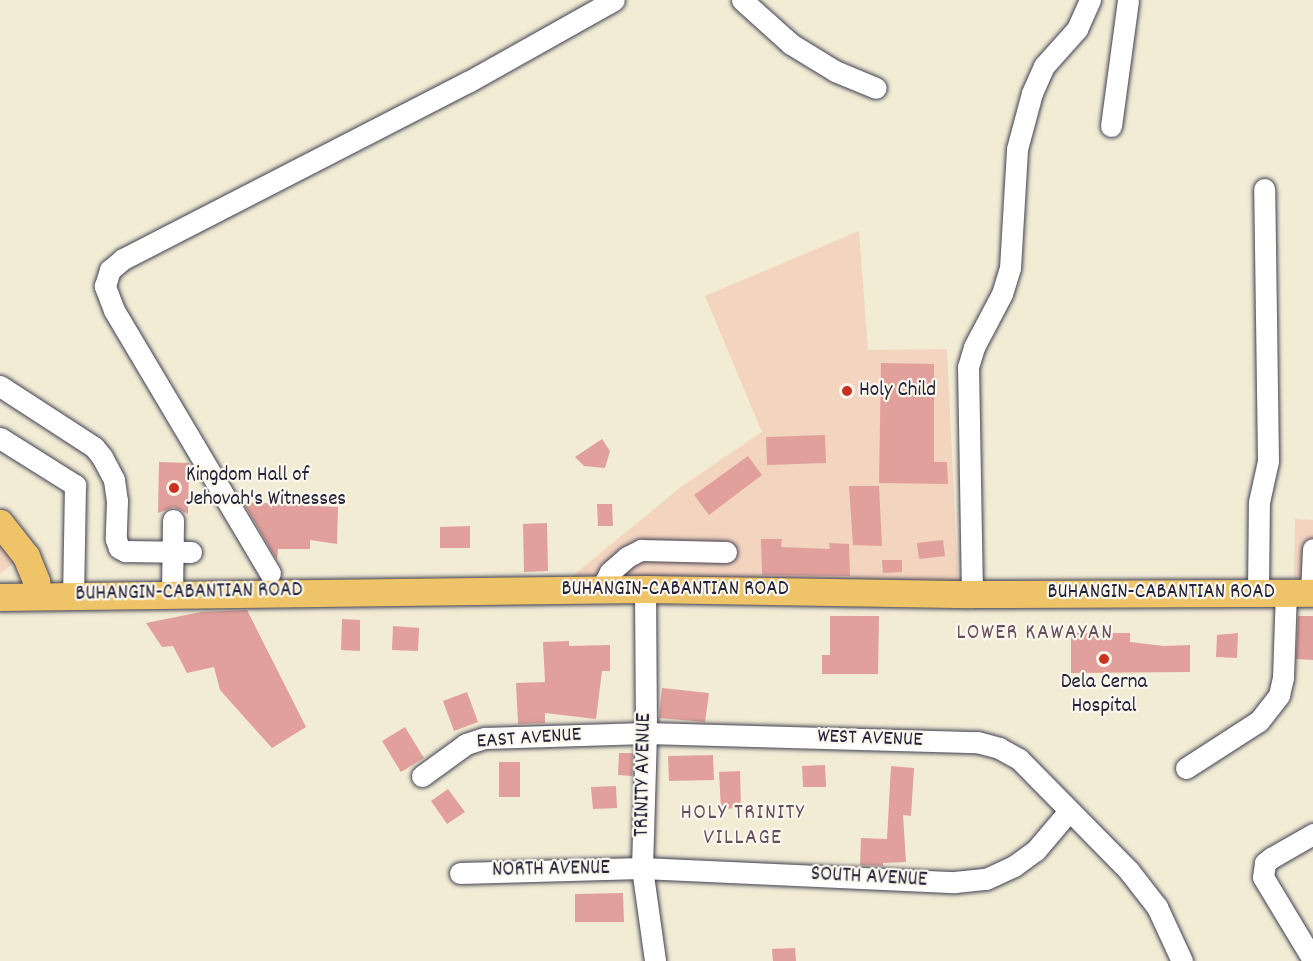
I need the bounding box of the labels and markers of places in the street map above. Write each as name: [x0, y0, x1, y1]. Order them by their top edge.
place label: Holy Child: [859, 378, 936, 404]
marker: Holy Child: [840, 384, 854, 398]
place label: Kingdom Hall of Jehovah's Witnesses: [186, 463, 346, 513]
marker: Kingdom Hall of Jehovah's Witnesses: [167, 481, 181, 495]
marker: Dela Cerna Hospital: [1095, 650, 1113, 668]
place label: Dela Cerna Hospital: [1061, 670, 1147, 720]

